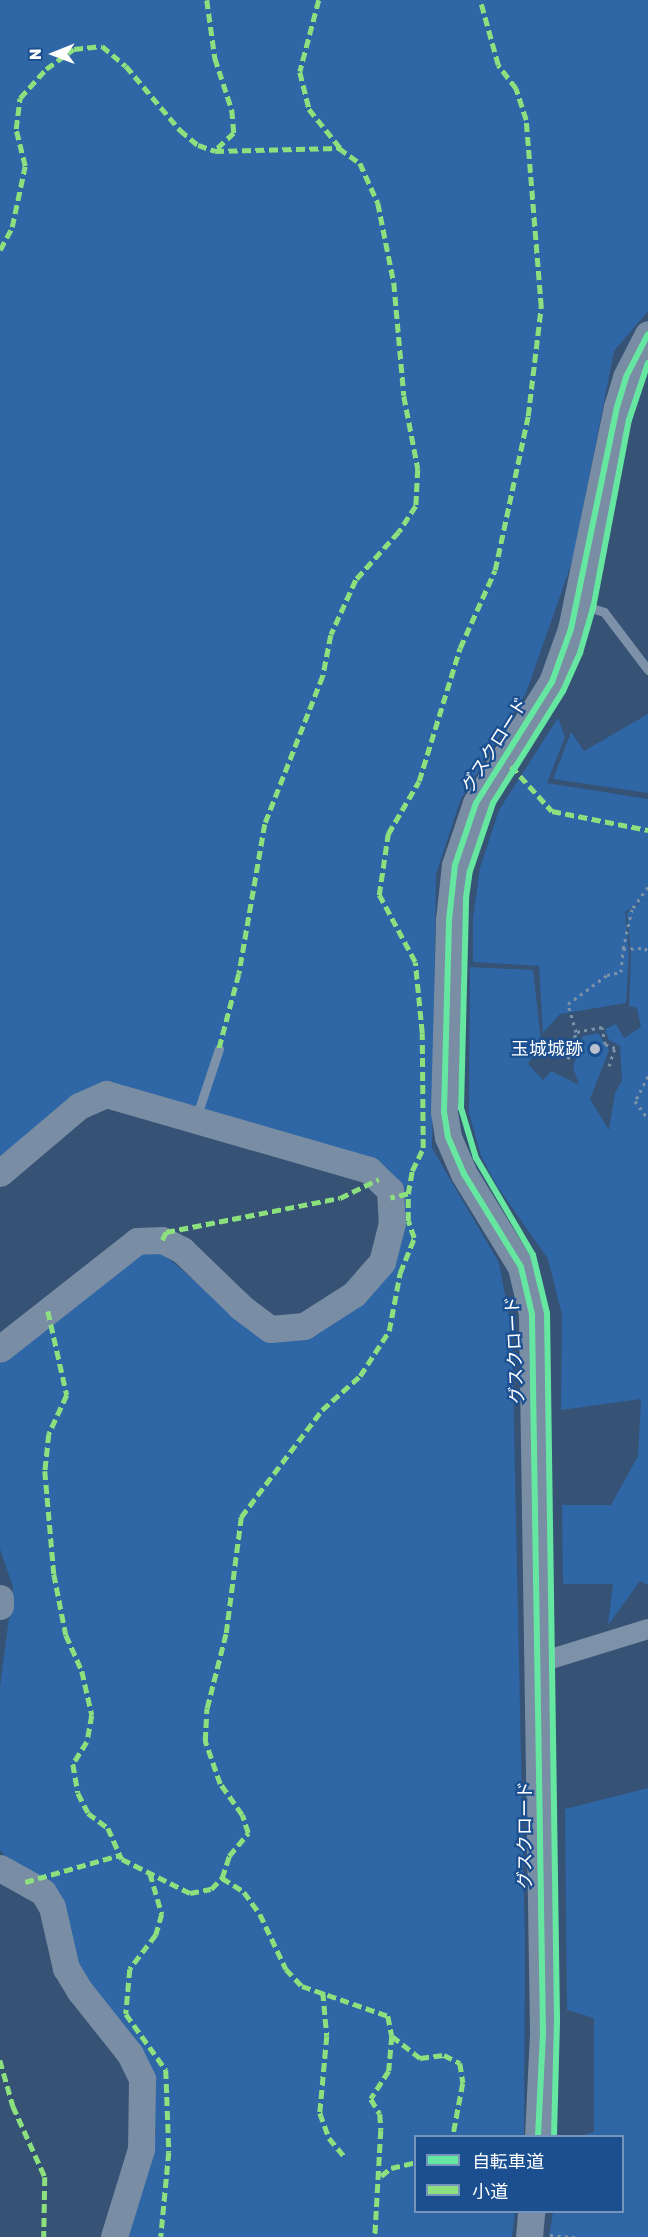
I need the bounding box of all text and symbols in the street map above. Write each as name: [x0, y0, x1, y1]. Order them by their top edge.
north arrow: [24, 24, 84, 84]
text: N: [26, 48, 45, 60]
street label: グスクロード: [457, 693, 533, 797]
place label: 玉城城跡: [511, 1038, 583, 1060]
marker: 玉城城跡: [588, 1042, 602, 1056]
street label: グスクロード: [501, 1296, 529, 1404]
street label: グスクロード: [514, 1781, 536, 1889]
legend: [414, 2135, 624, 2213]
text: 自転車道: [472, 2151, 544, 2173]
text: 小道: [472, 2181, 508, 2203]

